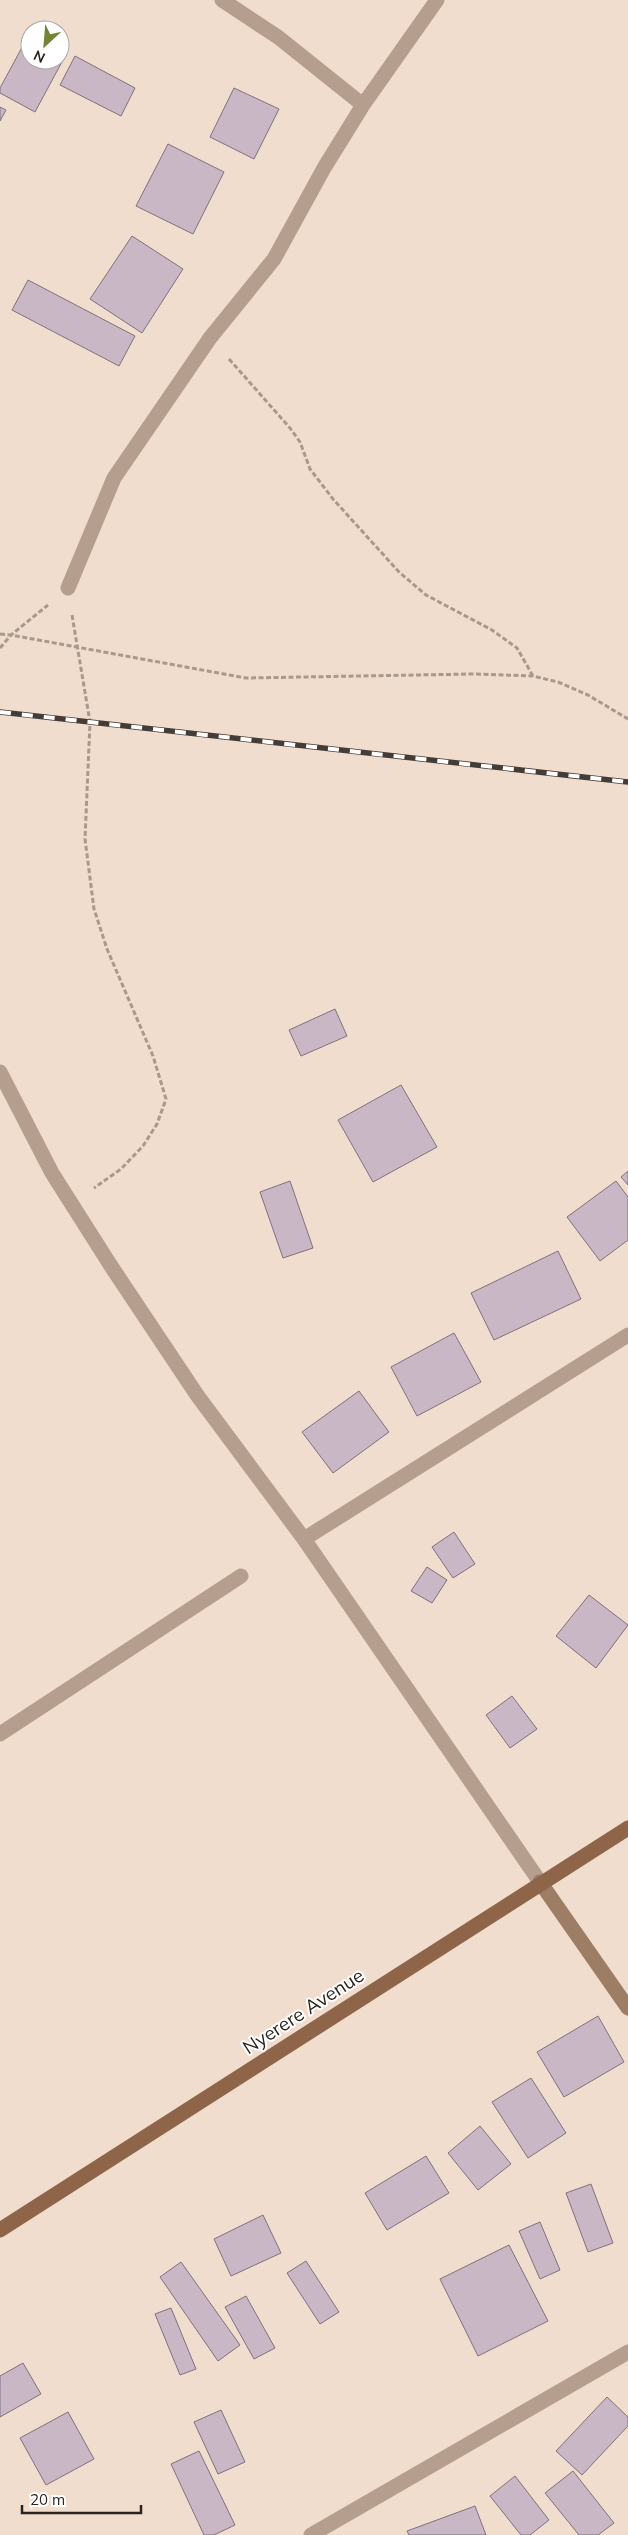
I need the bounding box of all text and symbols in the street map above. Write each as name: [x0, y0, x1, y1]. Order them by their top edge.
north arrow: [20, 20, 70, 70]
text: N: [31, 46, 48, 67]
street label: Nyerere Avenue: [238, 1963, 368, 2059]
scale bar: [22, 2482, 141, 2514]
text: 20 m: [30, 2490, 65, 2509]

